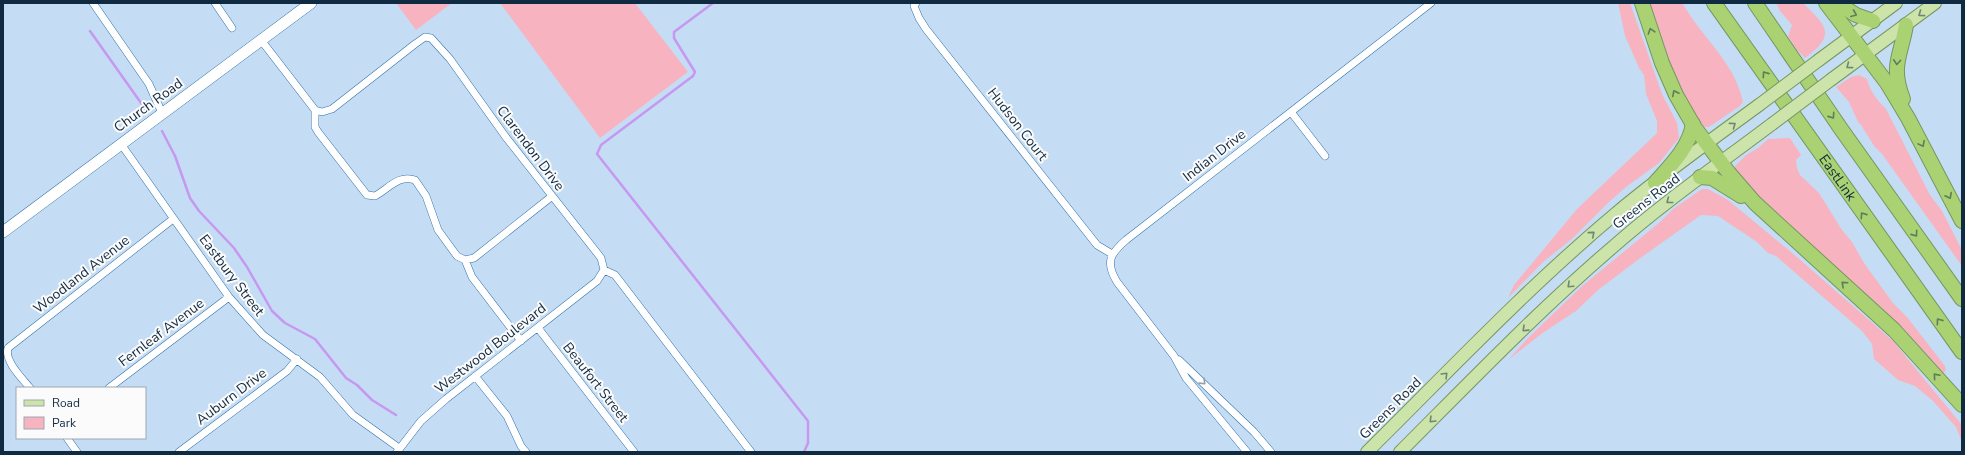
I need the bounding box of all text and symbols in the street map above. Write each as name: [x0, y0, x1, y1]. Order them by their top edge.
one-way arrow: [1850, 9, 1857, 17]
one-way arrow: [1918, 9, 1925, 16]
one-way arrow: [1647, 28, 1656, 35]
one-way arrow: [1893, 59, 1901, 65]
one-way arrow: [1846, 61, 1853, 69]
one-way arrow: [1763, 72, 1770, 79]
street label: Church Road: [110, 74, 187, 137]
street label: Hudson Court: [983, 84, 1052, 165]
one-way arrow: [1672, 89, 1680, 97]
street label: Clarendon Drive: [492, 102, 569, 195]
one-way arrow: [1827, 112, 1835, 119]
one-way arrow: [1729, 122, 1736, 129]
street label: Indian Drive: [1179, 125, 1250, 186]
one-way arrow: [1917, 140, 1925, 148]
street label: EastLink: [1814, 151, 1861, 206]
street label: Greens Road: [1609, 169, 1684, 234]
one-way arrow: [1944, 192, 1952, 199]
one-way arrow: [1667, 196, 1674, 203]
one-way arrow: [1861, 213, 1868, 220]
one-way arrow: [1910, 229, 1917, 236]
street label: Woodland Avenue: [29, 231, 133, 318]
street label: Eastbury Street: [195, 231, 269, 320]
one-way arrow: [1587, 232, 1594, 239]
one-way arrow: [1567, 280, 1575, 288]
one-way arrow: [1841, 281, 1849, 289]
street label: Fernleaf Avenue: [115, 294, 208, 371]
street label: Westwood Boulevard: [431, 299, 550, 398]
one-way arrow: [1936, 318, 1944, 325]
one-way arrow: [1522, 324, 1530, 331]
street label: Beaufort Street: [558, 338, 633, 426]
street label: Auburn Drive: [192, 364, 270, 429]
one-way arrow: [1440, 372, 1448, 380]
street label: Greens Road: [1355, 373, 1426, 444]
one-way arrow: [1934, 373, 1941, 381]
one-way arrow: [1198, 377, 1206, 385]
legend: [16, 387, 146, 439]
text: Road: [52, 395, 80, 411]
text: Park: [52, 415, 77, 431]
one-way arrow: [1429, 415, 1437, 423]

